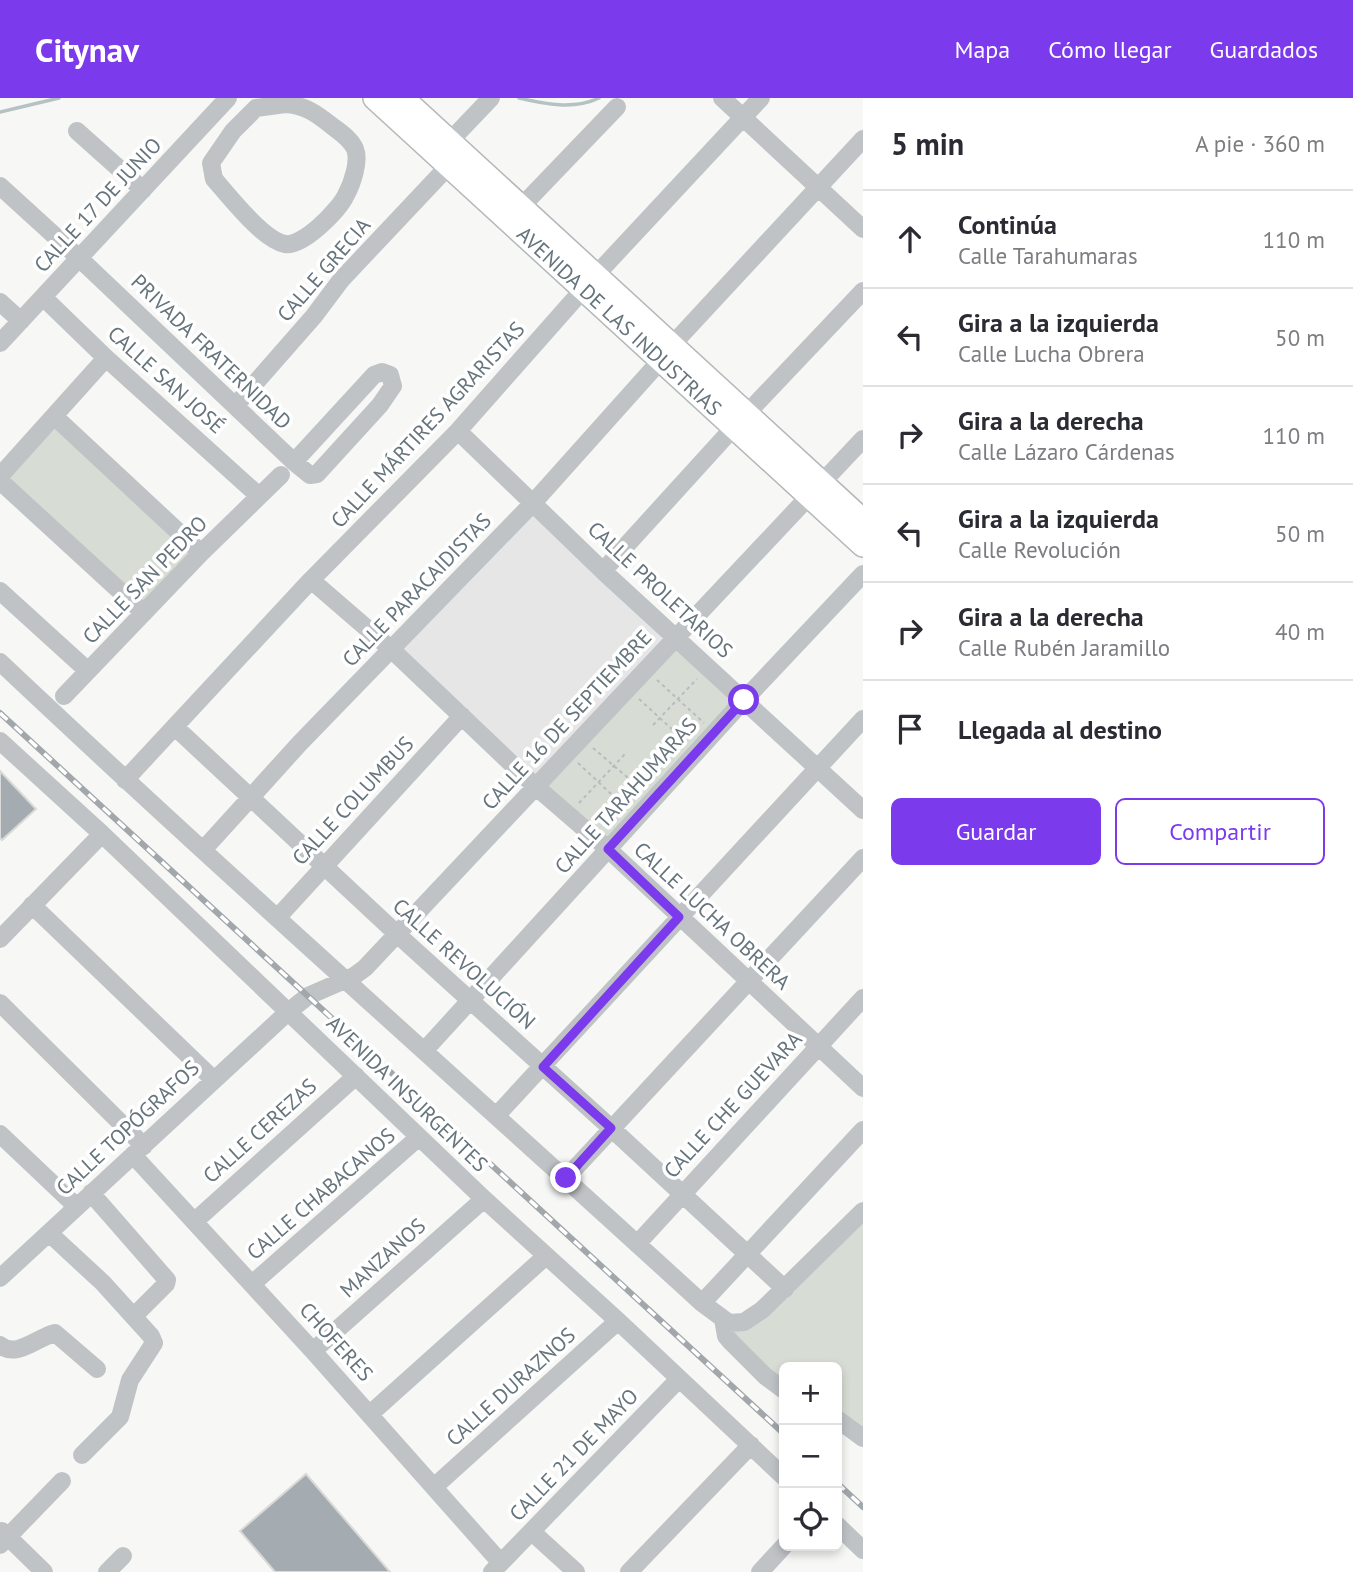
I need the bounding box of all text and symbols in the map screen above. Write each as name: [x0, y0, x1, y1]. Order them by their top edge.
text: Citynav: [35, 28, 139, 71]
text: Mapa: [954, 34, 1010, 65]
text: Cómo llegar: [1048, 34, 1172, 65]
text: Guardados: [1210, 34, 1318, 65]
text: 5 min: [891, 124, 964, 163]
text: A pie · 360 m: [1195, 129, 1325, 158]
street label: CALLE 17 DE JUNIO: [28, 132, 167, 278]
text: Continúa: [958, 208, 1057, 241]
street label: CALLE GRECIA: [271, 212, 377, 327]
icon: ahead: [891, 220, 929, 258]
street label: AVENIDA DE LAS INDUSTRIAS: [511, 221, 727, 422]
text: 110 m: [1263, 225, 1325, 254]
text: Calle Tarahumaras: [958, 241, 1138, 270]
street label: PRIVADA FRATERNIDAD: [126, 268, 297, 435]
text: Gira a la izquierda: [958, 306, 1159, 339]
street label: CALLE MÁRTIRES AGRARISTAS: [325, 316, 530, 533]
icon: left: [891, 318, 929, 356]
street label: CALLE SAN JOSÉ: [102, 320, 230, 439]
text: 50 m: [1275, 323, 1325, 352]
text: Calle Lucha Obrera: [958, 339, 1145, 368]
text: Gira a la derecha: [958, 404, 1144, 437]
icon: right: [891, 416, 929, 454]
text: 110 m: [1263, 421, 1325, 450]
text: Calle Lázaro Cárdenas: [958, 437, 1175, 466]
text: Gira a la izquierda: [958, 502, 1159, 535]
street label: CALLE PARACAIDISTAS: [336, 507, 497, 672]
street label: CALLE SAN PEDRO: [77, 510, 213, 649]
icon: left: [891, 514, 929, 552]
street label: CALLE PROLETARIOS: [582, 515, 739, 664]
text: 50 m: [1275, 519, 1325, 548]
text: Calle Revolución: [958, 535, 1121, 564]
text: Gira a la derecha: [958, 600, 1144, 633]
icon: right: [891, 612, 929, 650]
text: 40 m: [1275, 617, 1325, 646]
street label: CALLE 16 DE SEPTIEMBRE: [476, 624, 657, 815]
text: Calle Rubén Jaramillo: [958, 633, 1170, 662]
route start: [728, 684, 759, 715]
icon: arrive: [891, 710, 929, 748]
street label: CALLE TARAHUMARAS: [549, 712, 703, 879]
text: Llegada al destino: [958, 713, 1162, 746]
street label: CALLE COLUMBUS: [286, 731, 419, 871]
button: Guardar: [891, 798, 1101, 865]
button: Compartir: [1115, 798, 1325, 865]
street label: CALLE LUCHA OBRERA: [628, 836, 797, 996]
street label: CALLE REVOLUCIÓN: [387, 892, 541, 1035]
street label: AVENIDA INSURGENTES: [321, 1010, 494, 1178]
street label: CALLE CHE GUEVARA: [658, 1025, 808, 1184]
street label: CALLE TOPÓGRAFOS: [50, 1054, 205, 1201]
street label: CALLE CEREZAS: [197, 1073, 322, 1189]
street label: CALLE CHABACANOS: [241, 1122, 400, 1265]
route end: [550, 1162, 581, 1193]
street label: MANZANOS: [334, 1212, 431, 1303]
street label: CHOFERES: [294, 1296, 379, 1387]
street label: CALLE DURAZNOS: [440, 1321, 581, 1452]
map controls: [779, 1362, 842, 1551]
button: +: [779, 1362, 842, 1425]
street label: CALLE 21 DE MAYO: [503, 1383, 644, 1527]
button: −: [779, 1425, 842, 1488]
button: locate: [779, 1488, 842, 1551]

